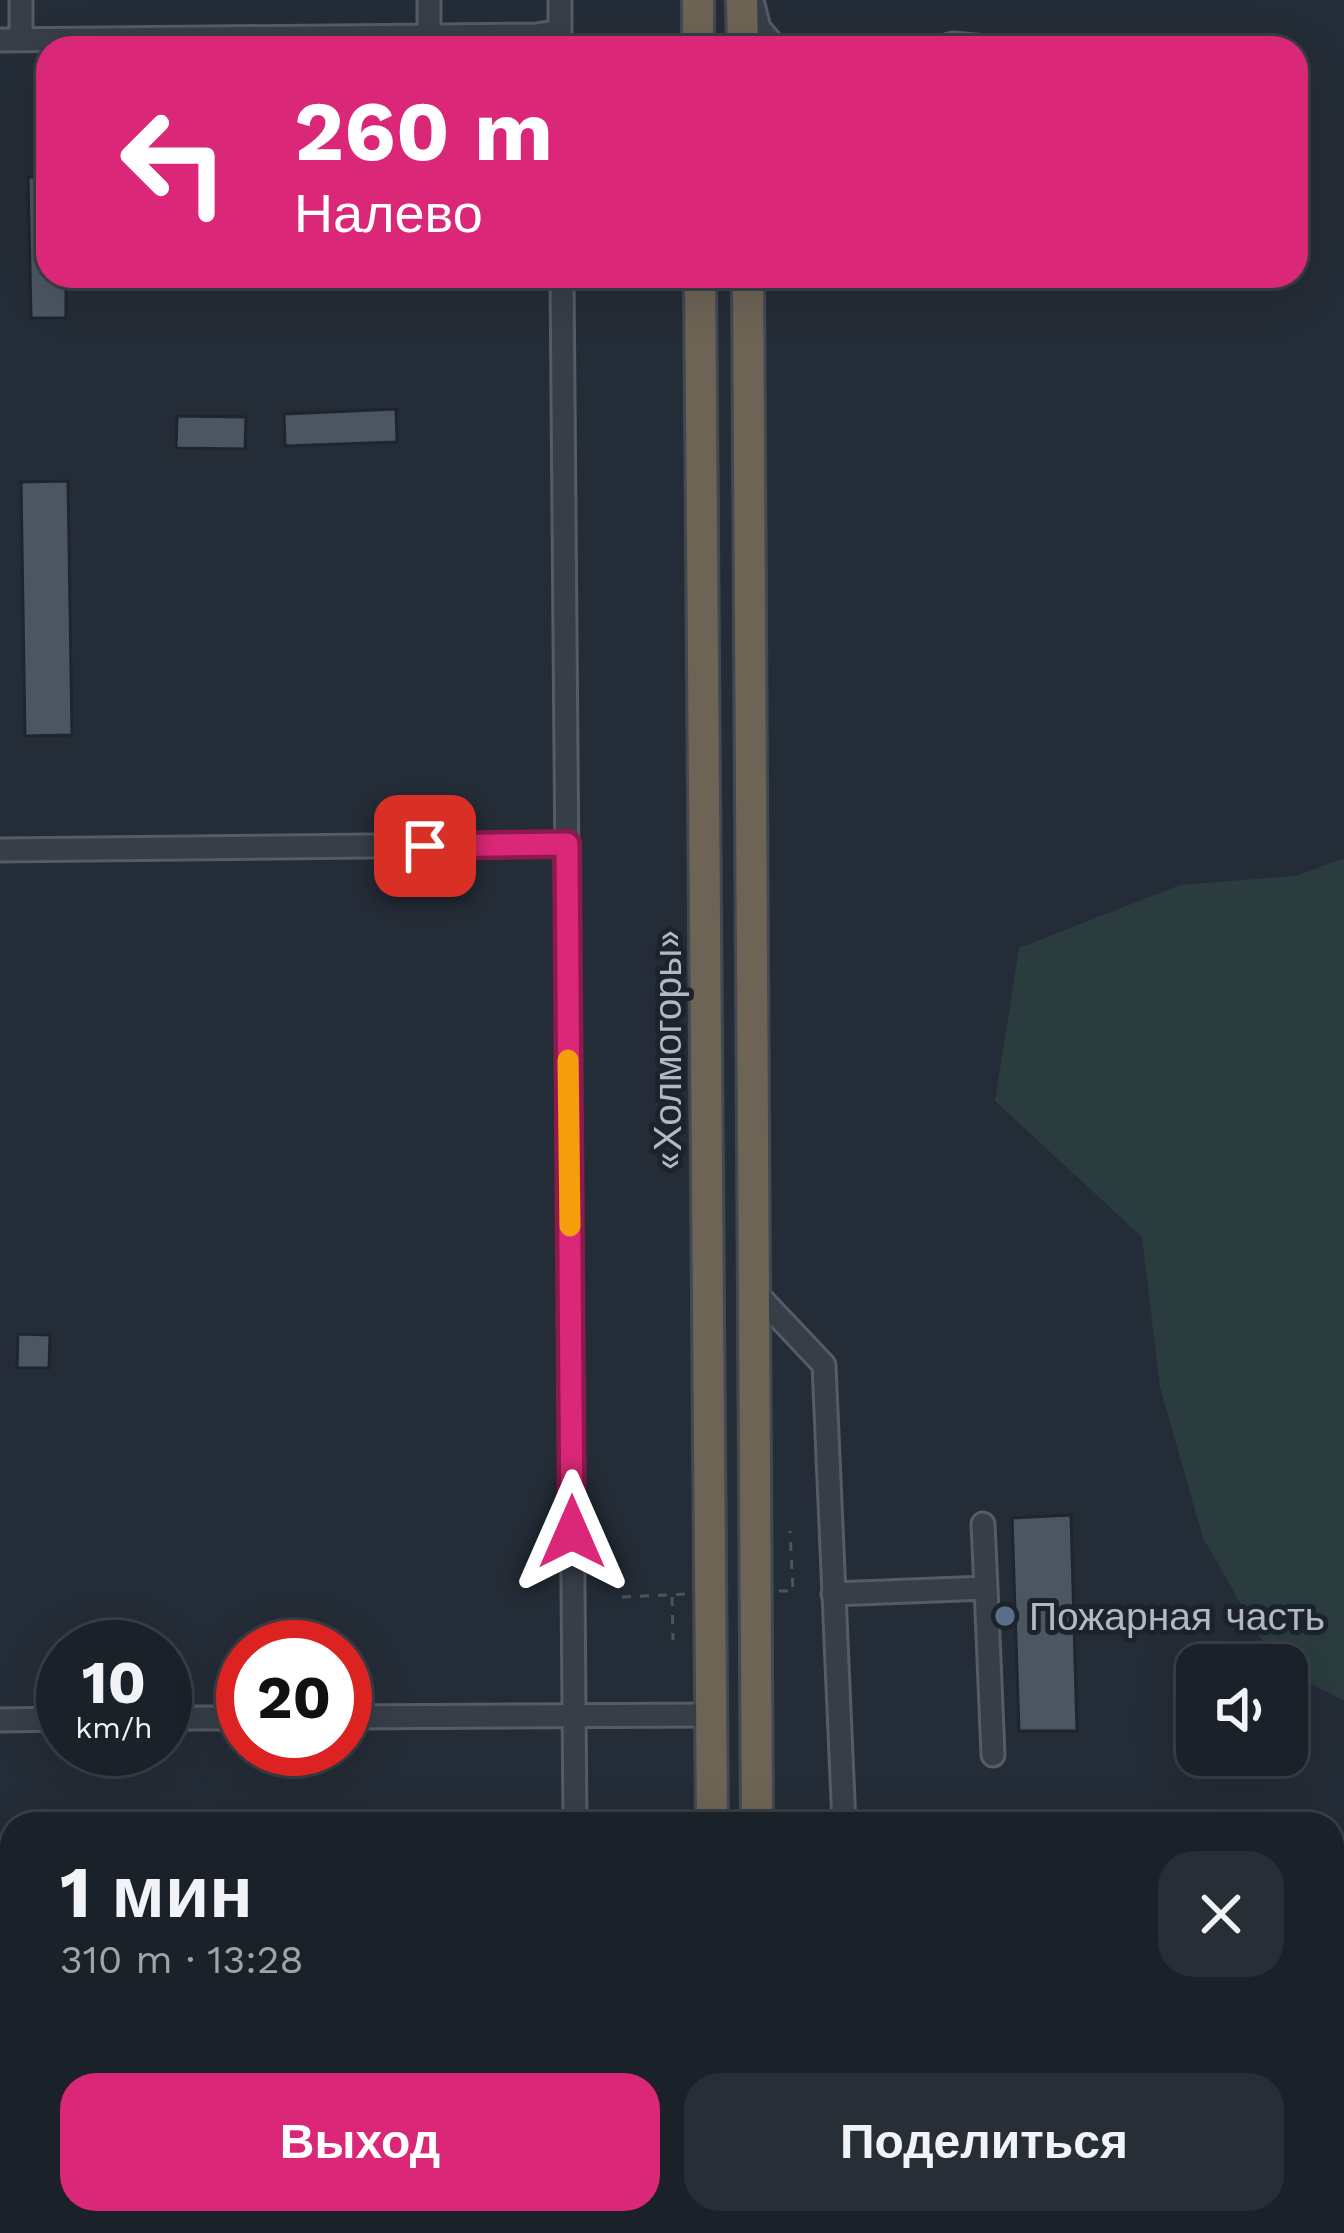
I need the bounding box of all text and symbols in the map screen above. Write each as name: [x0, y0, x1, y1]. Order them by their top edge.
text: 260 m: [294, 82, 553, 180]
icon: left: [96, 84, 252, 240]
text: Налево: [294, 182, 483, 245]
pin: [374, 795, 476, 897]
icon: arrive: [392, 813, 458, 879]
street label: «Холмогоры»: [645, 930, 690, 1170]
position arrow: [509, 1469, 635, 1595]
place label: Пожарная часть: [1029, 1594, 1325, 1639]
marker: Пожарная часть: [992, 1603, 1018, 1629]
speed limit sign: 20: [216, 1620, 372, 1776]
map controls: [1176, 1644, 1308, 1776]
button: sound: [1176, 1644, 1308, 1776]
text: 10: [82, 1647, 146, 1718]
text: km/h: [75, 1710, 153, 1745]
text: 1 мин: [60, 1850, 253, 1934]
button: close: [1158, 1851, 1284, 1977]
text: 310 m · 13:28: [60, 1937, 304, 1982]
button: Выход: [60, 2073, 660, 2211]
button: Поделиться: [684, 2073, 1284, 2211]

